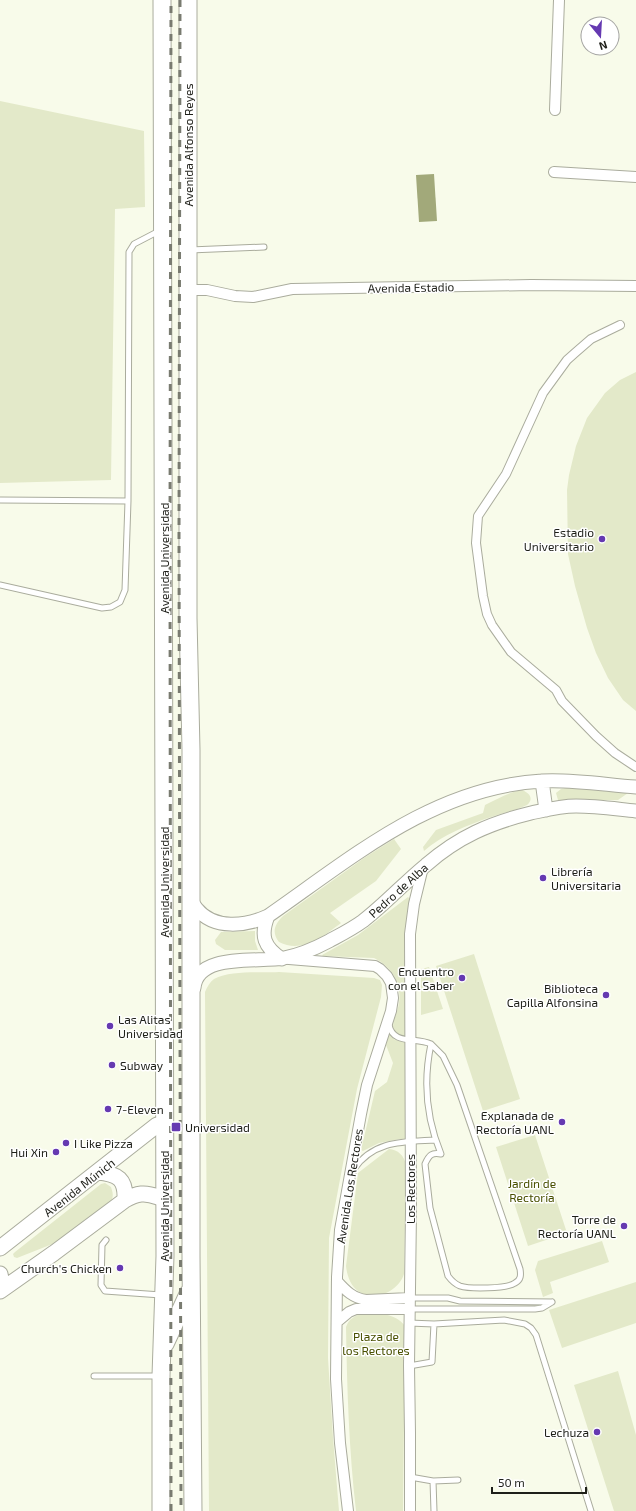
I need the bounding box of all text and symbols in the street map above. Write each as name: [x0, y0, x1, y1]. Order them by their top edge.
north arrow: [580, 16, 620, 56]
text: N: [597, 39, 609, 53]
street label: Avenida Alfonso Reyes: [181, 83, 195, 207]
street label: Avenida Estadio: [368, 279, 455, 295]
street label: Avenida Universidad: [157, 503, 171, 613]
place label: Estadio Universitario: [524, 525, 594, 553]
marker: Estadio Universitario: [597, 534, 607, 544]
street label: Avenida Universidad: [157, 827, 171, 937]
street label: Pedro de Alba: [366, 860, 430, 920]
place label: Librería Universitaria: [551, 864, 621, 892]
marker: Librería Universitaria: [538, 873, 548, 883]
place label: Encuentro con el Saber: [388, 964, 454, 992]
marker: Encuentro con el Saber: [457, 973, 467, 983]
place label: Biblioteca Capilla Alfonsina: [507, 981, 598, 1009]
marker: Biblioteca Capilla Alfonsina: [601, 990, 611, 1000]
place label: Las Alitas Universidad: [118, 1012, 183, 1040]
marker: Las Alitas Universidad: [105, 1021, 115, 1031]
place label: Subway: [120, 1058, 164, 1072]
marker: Subway: [107, 1060, 117, 1070]
place label: 7-Eleven: [116, 1102, 164, 1116]
marker: 7-Eleven: [103, 1104, 113, 1114]
place label: Explanada de Rectoría UANL: [476, 1108, 554, 1136]
marker: Explanada de Rectoría UANL: [557, 1117, 567, 1127]
place label: Universidad: [185, 1120, 250, 1134]
marker: Universidad: [170, 1121, 182, 1133]
street label: Avenida Los Rectores: [333, 1128, 365, 1244]
place label: I Like Pizza: [74, 1136, 133, 1150]
marker: I Like Pizza: [61, 1138, 71, 1148]
place label: Hui Xin: [10, 1145, 48, 1159]
marker: Hui Xin: [51, 1147, 61, 1157]
street label: Avenida Universidad: [157, 1151, 171, 1261]
street label: Los Rectores: [403, 1154, 417, 1224]
street label: Avenida Múnich: [41, 1155, 117, 1219]
park label: Jardín de Rectoría: [508, 1176, 556, 1204]
place label: Torre de Rectoría UANL: [538, 1212, 616, 1240]
marker: Torre de Rectoría UANL: [619, 1221, 629, 1231]
place label: Church's Chicken: [21, 1261, 112, 1275]
marker: Church's Chicken: [115, 1263, 125, 1273]
park label: Plaza de los Rectores: [342, 1329, 410, 1357]
place label: Lechuza: [544, 1425, 589, 1439]
marker: Lechuza: [592, 1427, 602, 1437]
scale bar: [492, 1469, 586, 1495]
text: 50 m: [498, 1475, 525, 1489]

